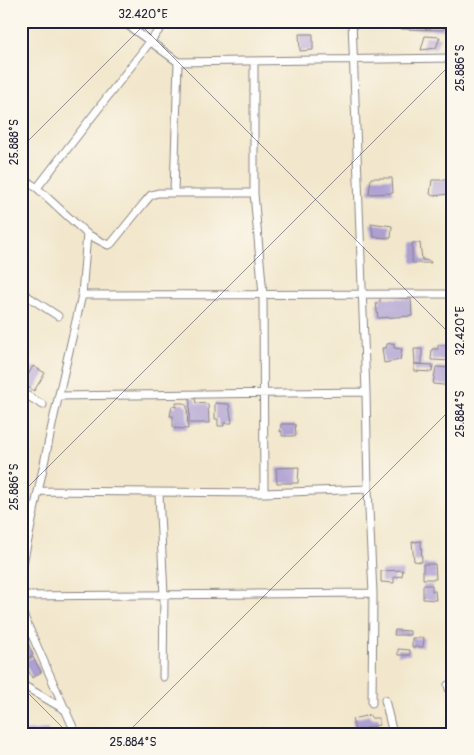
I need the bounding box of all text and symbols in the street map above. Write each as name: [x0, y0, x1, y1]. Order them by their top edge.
text: 32.420°E: [118, 7, 168, 22]
text: 25.886°S: [453, 44, 468, 92]
text: 25.888°S: [7, 119, 22, 165]
text: 32.420°E: [453, 306, 468, 356]
text: 25.884°S: [453, 390, 468, 438]
text: 25.886°S: [7, 463, 22, 511]
text: 25.884°S: [109, 735, 157, 750]

